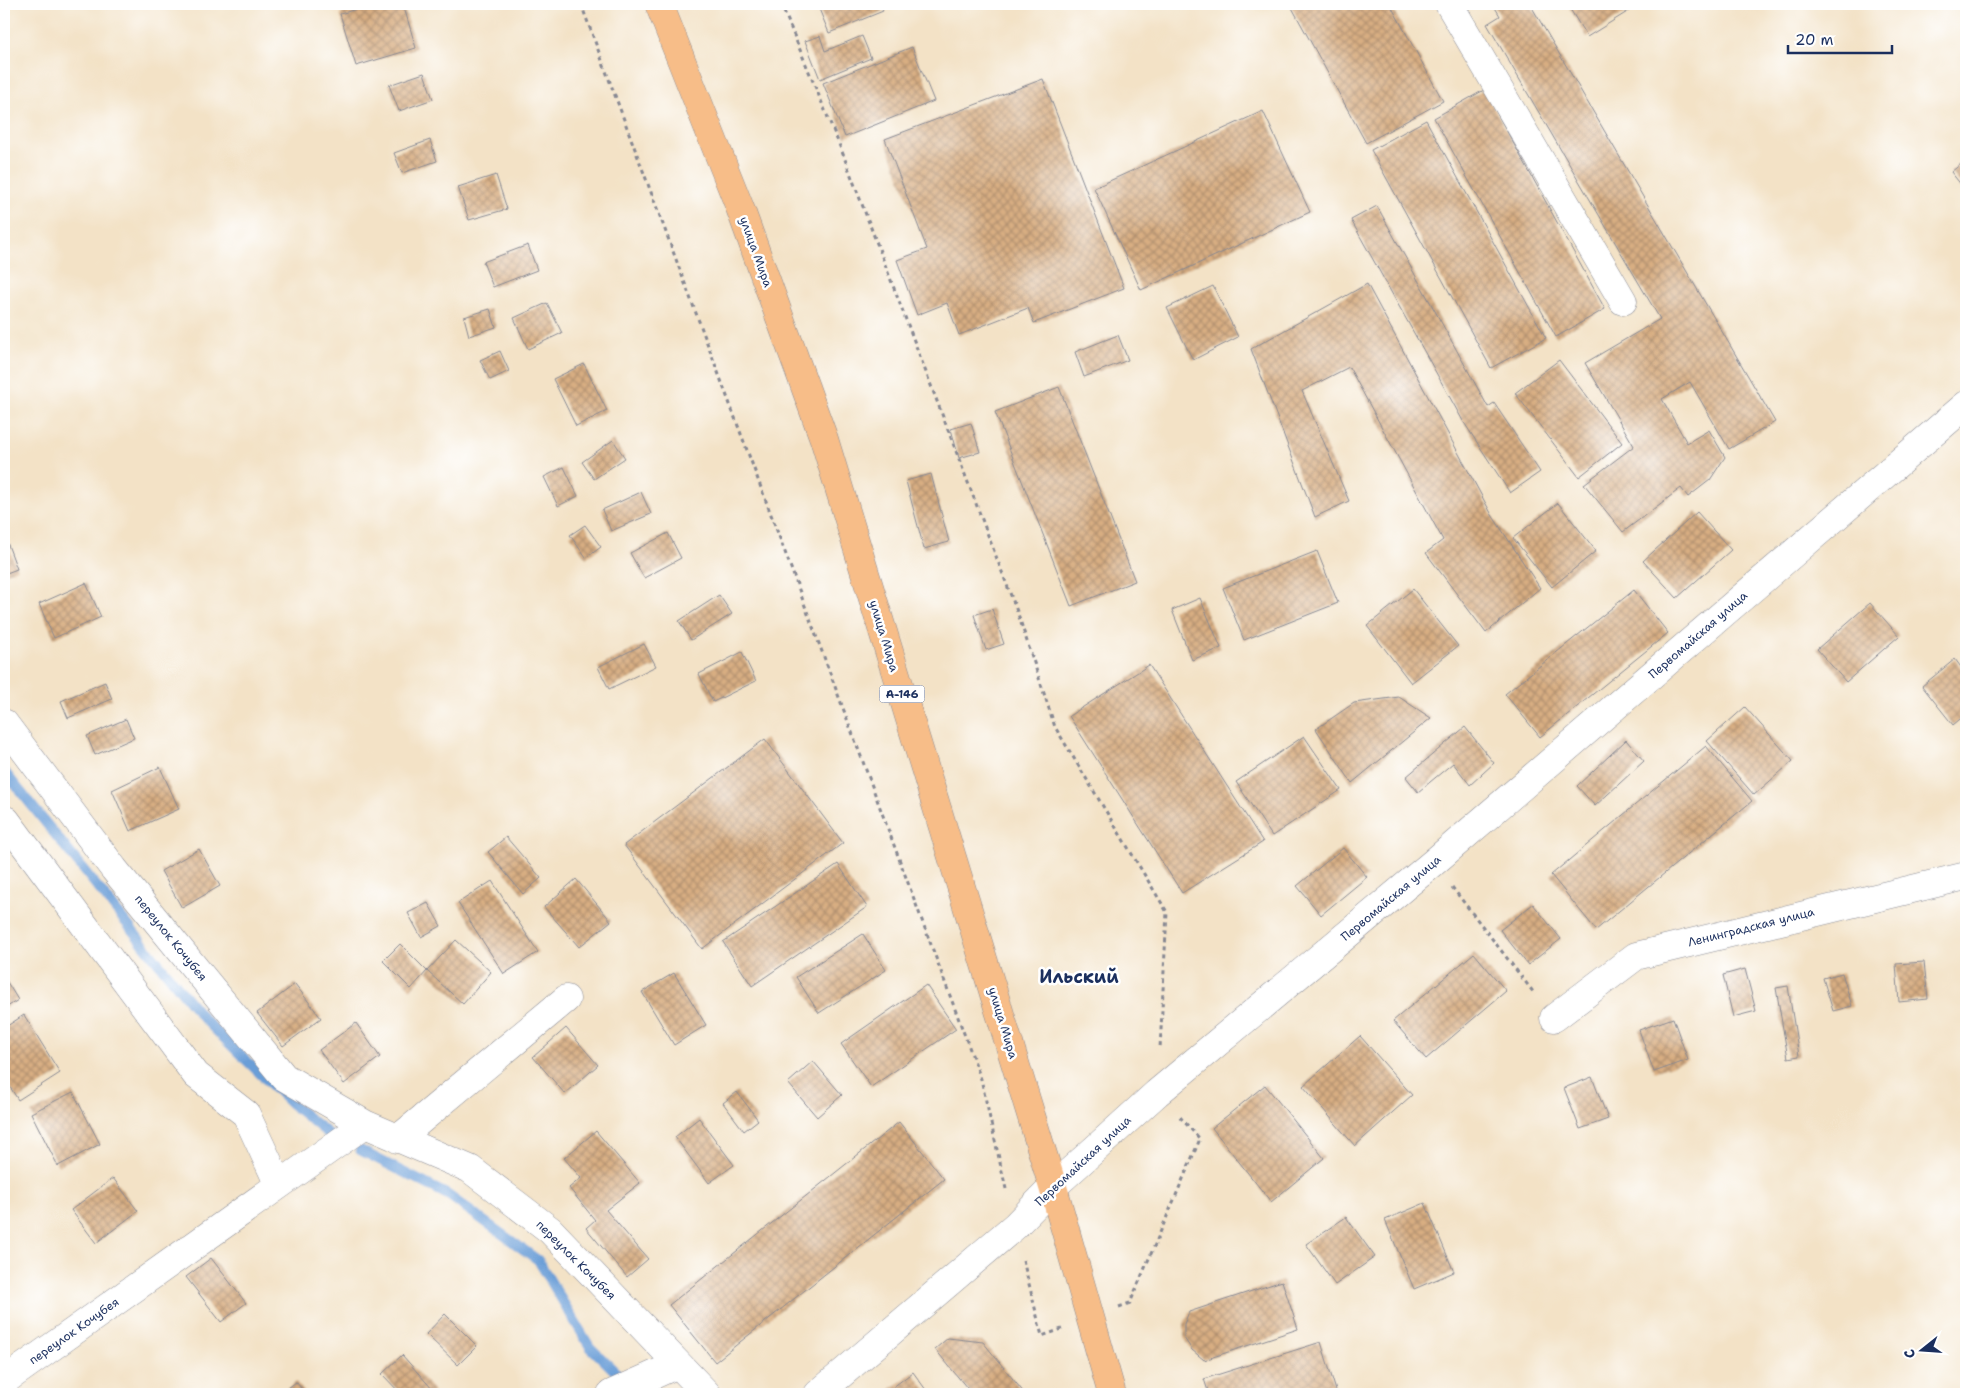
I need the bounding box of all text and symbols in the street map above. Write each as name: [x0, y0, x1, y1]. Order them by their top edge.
scale bar: [1788, 22, 1891, 54]
text: 20 m: [1795, 30, 1834, 50]
street label: улица Мира: [736, 215, 776, 290]
street label: Первомайская улица: [1645, 587, 1751, 682]
street label: улица Мира: [866, 598, 903, 674]
road number: А-146: [880, 686, 924, 702]
street label: Первомайская улица: [1338, 851, 1445, 945]
street label: переулок Кочубея: [131, 892, 211, 984]
street label: Ленинградская улица: [1686, 903, 1817, 950]
district label: Ильский: [1039, 965, 1119, 989]
street label: улица Мира: [985, 985, 1022, 1061]
street label: Первомайская улица: [1031, 1112, 1135, 1210]
street label: переулок Кочубея: [533, 1217, 619, 1303]
street label: переулок Кочубея: [26, 1294, 122, 1368]
north arrow: [1898, 1326, 1948, 1376]
text: С: [1900, 1347, 1919, 1361]

